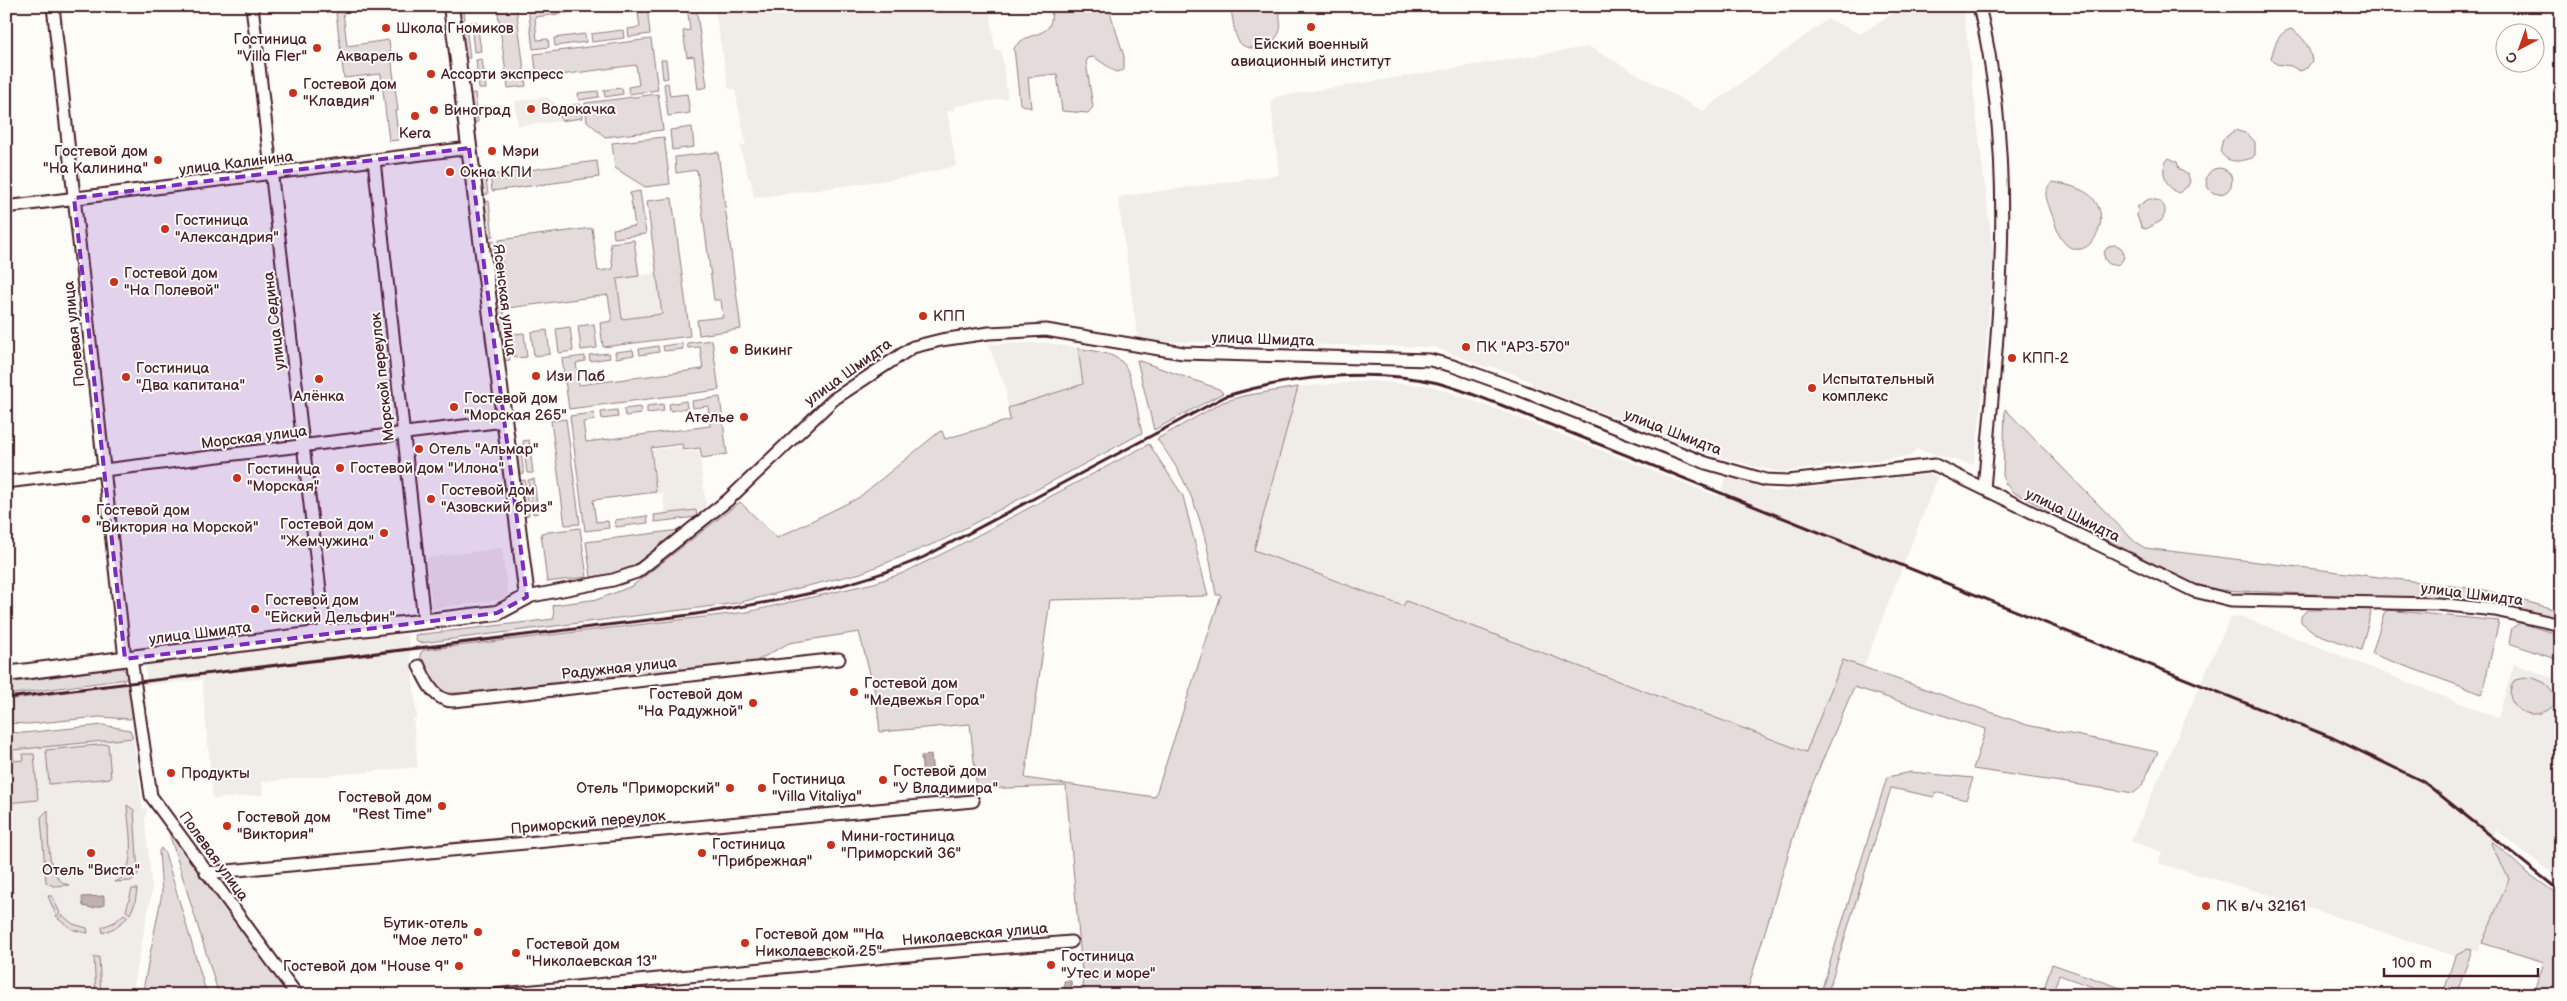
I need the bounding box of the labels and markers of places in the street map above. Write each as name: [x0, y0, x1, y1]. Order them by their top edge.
place label: Школа Гномиков: [396, 19, 514, 38]
marker: Ейский военный авиационный институт: [1305, 21, 1317, 33]
marker: Школа Гномиков: [380, 22, 392, 34]
place label: Гостиница "Villa Fler": [234, 30, 307, 66]
place label: Ейский военный авиационный институт: [1231, 35, 1391, 71]
marker: Гостиница "Villa Fler": [311, 42, 323, 54]
place label: Акварель: [335, 47, 404, 66]
marker: Акварель: [407, 50, 419, 62]
place label: Ассорти экспресс: [440, 65, 564, 84]
marker: Ассорти экспресс: [425, 68, 437, 80]
place label: Гостевой дом "Клавдия": [303, 75, 397, 111]
marker: Гостевой дом "Клавдия": [287, 87, 299, 99]
place label: Водокачка: [541, 100, 616, 119]
place label: Виноград: [444, 101, 511, 120]
marker: Водокачка: [525, 103, 537, 115]
marker: Виноград: [428, 104, 440, 116]
marker: Кега: [409, 110, 421, 122]
place label: Кега: [399, 124, 431, 143]
place label: Гостевой дом "На Калинина": [43, 142, 148, 178]
place label: Мэри: [502, 142, 539, 161]
marker: Мэри: [486, 145, 498, 157]
marker: Гостевой дом "На Калинина": [152, 154, 164, 166]
place label: Окна КПИ: [460, 163, 532, 182]
marker: Окна КПИ: [444, 166, 456, 178]
place label: Гостиница "Александрия": [175, 211, 279, 247]
marker: Гостиница "Александрия": [159, 223, 171, 235]
place label: Гостевой дом "На Полевой": [124, 264, 219, 300]
marker: Гостевой дом "На Полевой": [108, 276, 120, 288]
place label: КПП: [933, 307, 965, 326]
marker: КПП: [917, 310, 929, 322]
place label: ПК "АРЗ-570": [1476, 338, 1570, 357]
place label: Викинг: [744, 341, 793, 360]
marker: ПК "АРЗ-570": [1460, 341, 1472, 353]
marker: Викинг: [728, 344, 740, 356]
place label: КПП-2: [2022, 349, 2069, 368]
marker: КПП-2: [2006, 352, 2018, 364]
place label: Гостиница "Два капитана": [136, 359, 245, 395]
place label: Изи Паб: [546, 367, 605, 386]
marker: Изи Паб: [530, 370, 542, 382]
place label: Испытательный комплекс: [1822, 370, 1935, 406]
marker: Гостиница "Два капитана": [120, 371, 132, 383]
marker: Алёнка: [313, 373, 325, 385]
marker: Испытательный комплекс: [1806, 382, 1818, 394]
place label: Алёнка: [293, 387, 345, 406]
place label: Гостевой дом "Морская 265": [464, 389, 567, 425]
marker: Гостевой дом "Морская 265": [448, 401, 460, 413]
place label: Ателье: [684, 408, 734, 427]
marker: Ателье: [738, 411, 750, 423]
place label: Отель "Альмар": [429, 440, 539, 459]
marker: Отель "Альмар": [413, 443, 425, 455]
place label: Гостевой дом "Илона": [350, 459, 504, 478]
place label: Гостиница "Морская": [247, 460, 321, 496]
marker: Гостевой дом "Илона": [334, 462, 346, 474]
marker: Гостиница "Морская": [231, 472, 243, 484]
place label: Гостевой дом "Азовский бриз": [441, 481, 553, 517]
marker: Гостевой дом "Азовский бриз": [425, 493, 437, 505]
place label: Гостевой дом "Виктория на Морской": [96, 501, 259, 537]
marker: Гостевой дом "Виктория на Морской": [80, 513, 92, 525]
place label: Гостевой дом "Жемчужина": [280, 515, 374, 551]
marker: Гостевой дом "Жемчужина": [378, 527, 390, 539]
place label: Гостевой дом "Ейский Дельфин": [265, 591, 395, 627]
marker: Гостевой дом "Ейский Дельфин": [249, 603, 261, 615]
place label: Гостевой дом "Медвежья Гора": [864, 674, 985, 710]
place label: Гостевой дом "На Радужной": [638, 685, 743, 721]
marker: Гостевой дом "Медвежья Гора": [848, 686, 860, 698]
marker: Гостевой дом "На Радужной": [747, 697, 759, 709]
place label: Гостевой дом "У Владимира": [893, 762, 998, 798]
place label: Продукты: [181, 764, 250, 783]
marker: Продукты: [165, 767, 177, 779]
place label: Гостиница "Villa Vitaliya": [772, 770, 862, 806]
marker: Гостевой дом "У Владимира": [877, 774, 889, 786]
place label: Отель "Приморский": [576, 779, 720, 798]
marker: Отель "Приморский": [724, 782, 736, 794]
marker: Гостиница "Villa Vitaliya": [756, 782, 768, 794]
place label: Гостевой дом "Rest Time": [338, 788, 432, 824]
marker: Гостевой дом "Rest Time": [436, 800, 448, 812]
place label: Гостевой дом "Виктория": [237, 808, 331, 844]
marker: Гостевой дом "Виктория": [221, 820, 233, 832]
place label: Мини-гостиница "Приморский 36": [841, 827, 961, 863]
place label: Гостиница "Прибрежная": [712, 835, 812, 871]
marker: Мини-гостиница "Приморский 36": [825, 839, 837, 851]
marker: Отель "Виста": [85, 847, 97, 859]
marker: Гостиница "Прибрежная": [696, 847, 708, 859]
place label: Отель "Виста": [42, 861, 140, 880]
place label: ПК в/ч 32161: [2216, 897, 2306, 916]
marker: ПК в/ч 32161: [2200, 900, 2212, 912]
place label: Бутик-отель "Мое лето": [383, 914, 469, 950]
place label: Гостевой дом ""На Николаевской 25": [755, 925, 884, 961]
marker: Бутик-отель "Мое лето": [472, 926, 484, 938]
place label: Гостевой дом "Николаевская 13": [526, 935, 657, 971]
marker: Гостевой дом ""На Николаевской 25": [739, 937, 751, 949]
marker: Гостевой дом "Николаевская 13": [510, 947, 522, 959]
place label: Гостиница "Утес и море": [1061, 947, 1156, 983]
place label: Гостевой дом "House 9": [283, 957, 449, 976]
marker: Гостиница "Утес и море": [1045, 959, 1057, 971]
marker: Гостевой дом "House 9": [453, 960, 465, 972]

